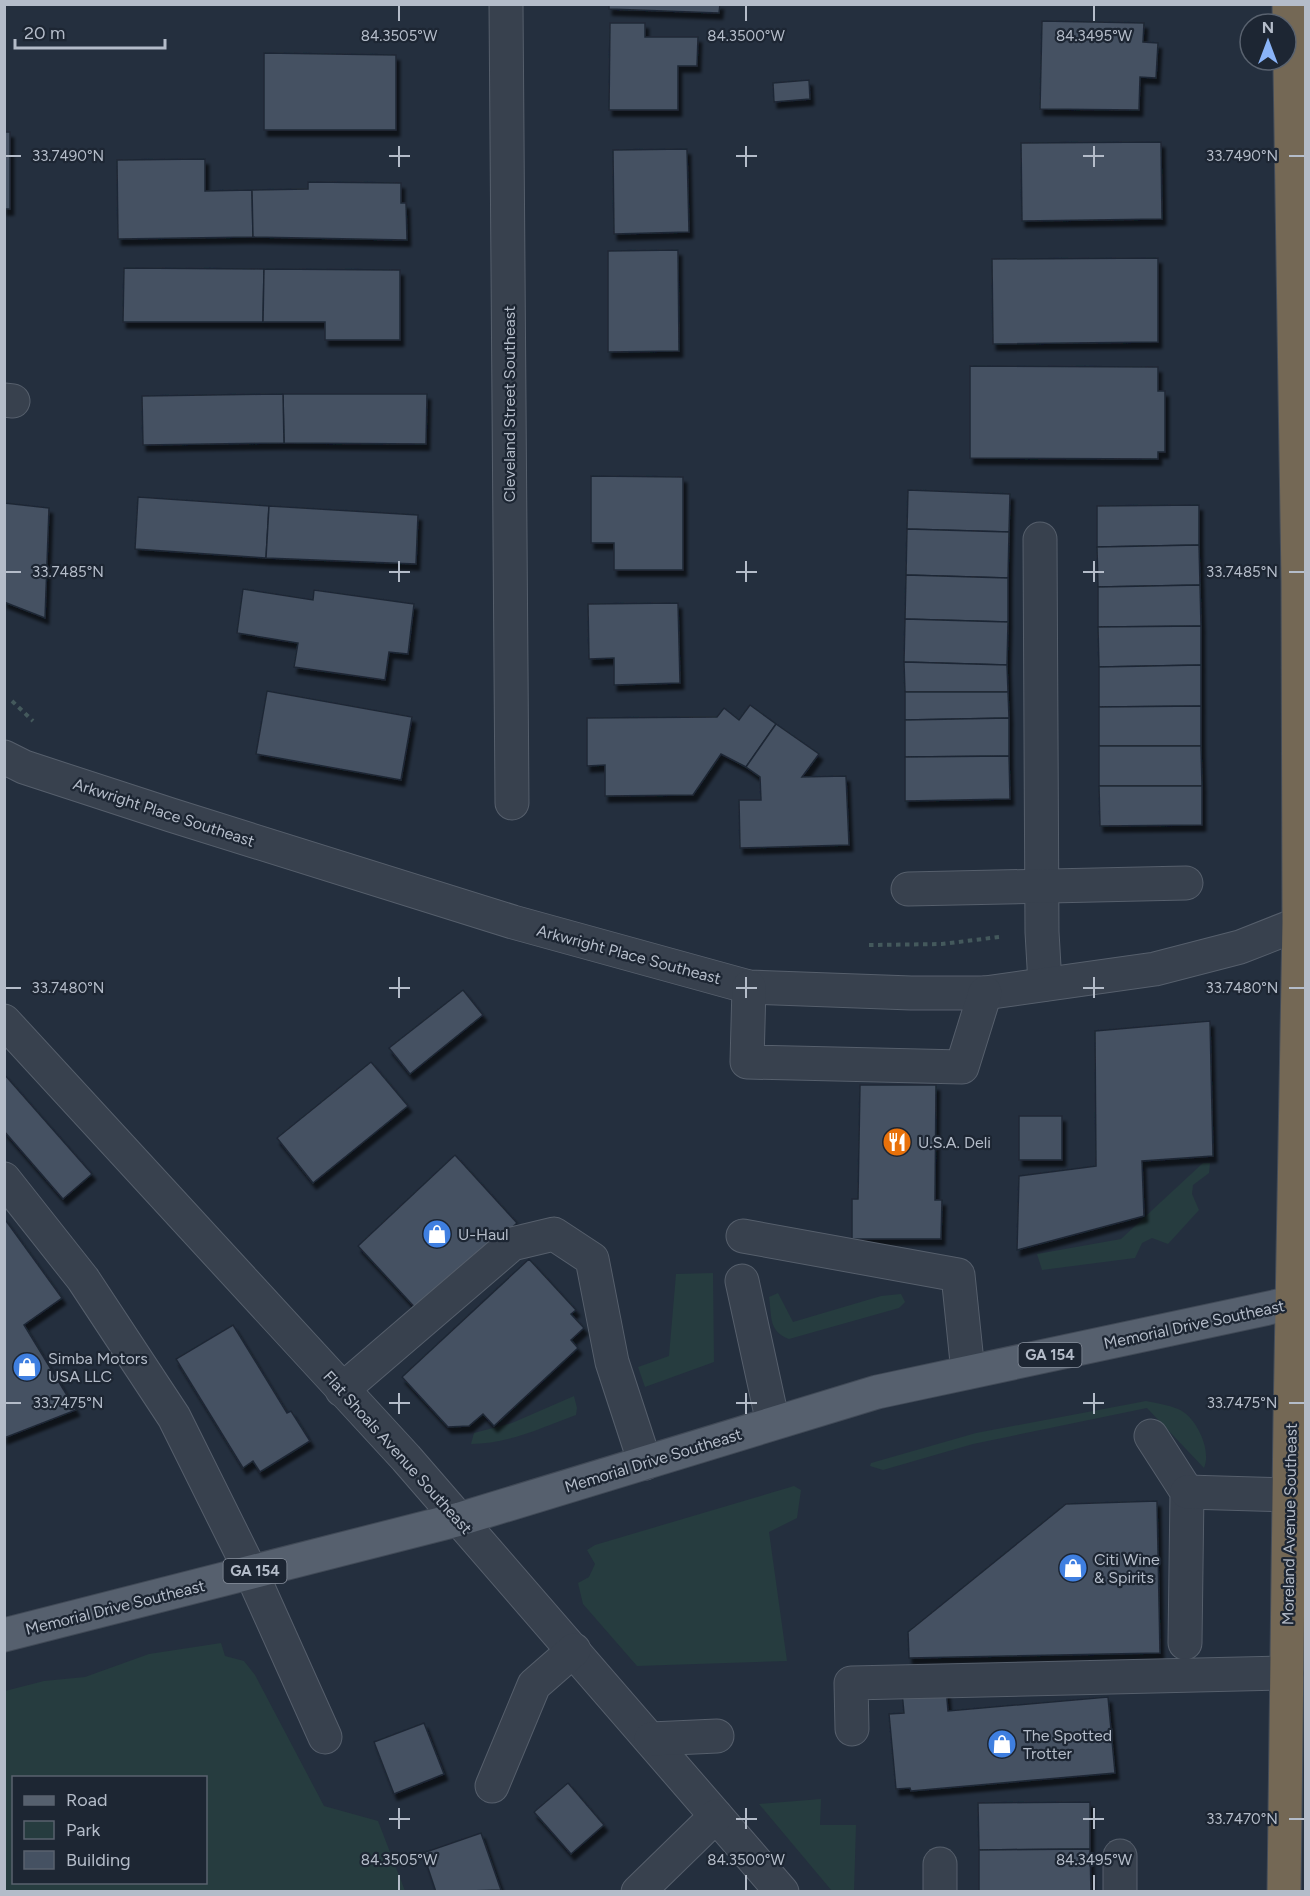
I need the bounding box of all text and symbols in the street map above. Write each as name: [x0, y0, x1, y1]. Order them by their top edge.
scale bar: [15, 12, 165, 50]
north arrow: [1238, 12, 1298, 72]
text: N: [1262, 18, 1274, 37]
text: 20 m: [24, 22, 65, 44]
text: 84.3505°W: [361, 27, 438, 45]
text: 84.3500°W: [707, 27, 785, 45]
text: 84.3495°W: [1056, 27, 1133, 45]
text: 33.7490°N: [32, 147, 104, 165]
text: 33.7490°N: [1206, 147, 1278, 165]
street label: Cleveland Street Southeast: [500, 306, 519, 502]
text: 33.7485°N: [32, 563, 104, 581]
text: 33.7485°N: [1206, 563, 1278, 581]
street label: Arkwright Place Southeast: [71, 774, 257, 851]
street label: Arkwright Place Southeast: [535, 921, 723, 988]
text: 33.7480°N: [32, 979, 104, 997]
text: 33.7480°N: [1206, 979, 1278, 997]
restaurant icon: U.S.A. Deli: [881, 1126, 913, 1158]
place label: U.S.A. Deli: [918, 1133, 991, 1152]
shop icon: U-Haul: [421, 1218, 453, 1250]
place label: U-Haul: [458, 1225, 509, 1244]
street label: Memorial Drive Southeast: [1102, 1296, 1286, 1353]
road number: GA 154: [1018, 1343, 1082, 1367]
place label: Simba Motors USA LLC: [48, 1349, 148, 1386]
shop icon: Simba Motors USA LLC: [11, 1351, 43, 1383]
street label: Flat Shoals Avenue Southeast: [319, 1367, 476, 1538]
text: 33.7475°N: [33, 1394, 103, 1412]
text: 33.7475°N: [1207, 1394, 1277, 1412]
street label: Moreland Avenue Southeast: [1278, 1423, 1301, 1625]
street label: Memorial Drive Southeast: [562, 1424, 744, 1497]
place label: Citi Wine & Spirits: [1094, 1550, 1160, 1587]
shop icon: Citi Wine & Spirits: [1057, 1552, 1089, 1584]
road number: GA 154: [224, 1559, 286, 1583]
street label: Memorial Drive Southeast: [23, 1576, 207, 1639]
place label: The Spotted Trotter: [1023, 1726, 1112, 1763]
shop icon: The Spotted Trotter: [986, 1728, 1018, 1760]
legend: [12, 1776, 207, 1884]
text: Road: [66, 1789, 107, 1811]
text: 33.7470°N: [1206, 1810, 1278, 1828]
text: Park: [66, 1819, 101, 1841]
text: Building: [66, 1849, 131, 1871]
text: 84.3505°W: [361, 1851, 438, 1869]
text: 84.3500°W: [707, 1851, 785, 1869]
text: 84.3495°W: [1056, 1851, 1133, 1869]

